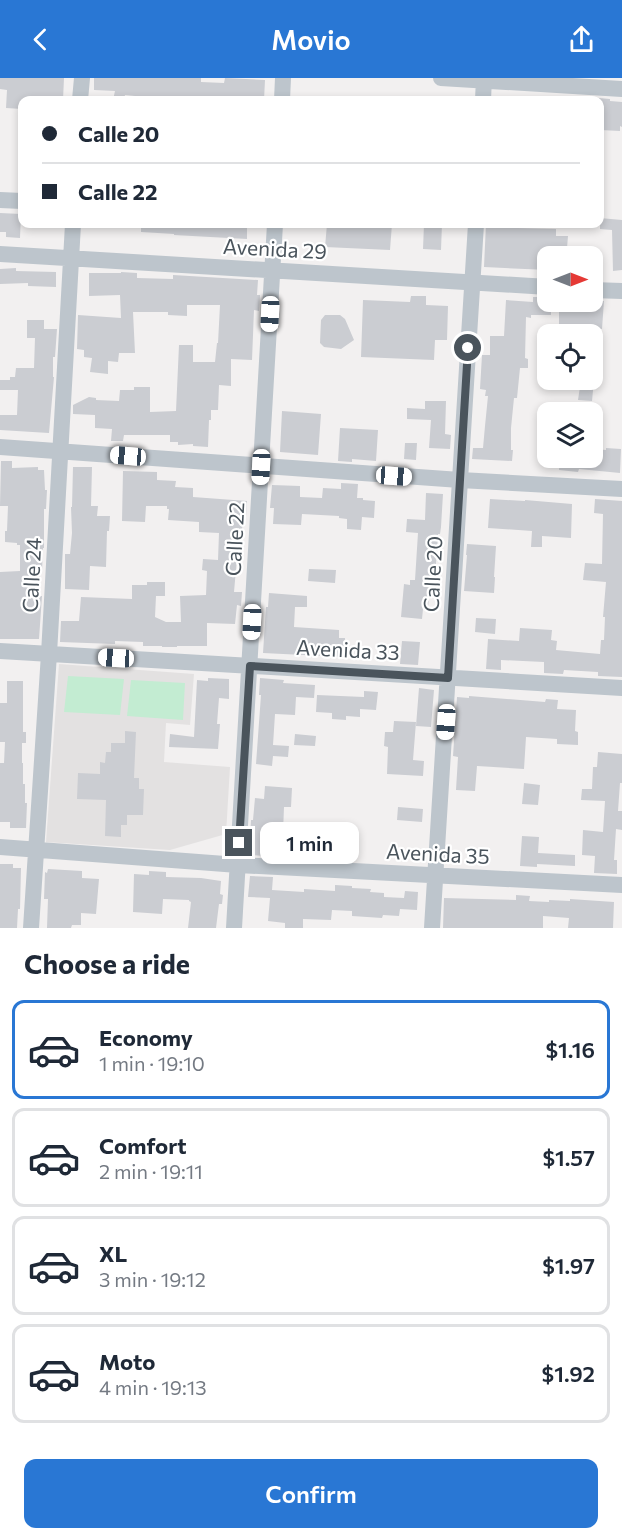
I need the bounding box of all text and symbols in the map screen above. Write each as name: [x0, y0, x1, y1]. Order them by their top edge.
icon: back: [24, 23, 57, 56]
text: Movio: [271, 23, 351, 56]
icon: share: [565, 23, 598, 56]
text: Calle 20: [78, 120, 159, 147]
text: Calle 22: [78, 178, 157, 205]
street label: Avenida 29: [222, 233, 328, 263]
north arrow: [537, 246, 603, 312]
map controls: [537, 246, 603, 468]
car: [260, 296, 280, 332]
button: locate: [537, 324, 603, 390]
route start: [454, 334, 481, 361]
button: layers: [537, 402, 603, 468]
car: [109, 445, 147, 467]
car: [251, 449, 271, 485]
car: [375, 466, 413, 486]
street label: Calle 22: [220, 501, 248, 577]
street label: Calle 20: [418, 535, 446, 613]
street label: Calle 24: [17, 536, 45, 613]
car: [242, 604, 262, 640]
street label: Avenida 33: [296, 634, 400, 664]
car: [98, 648, 134, 668]
car: [436, 703, 456, 741]
callout: 1 min: [260, 822, 359, 864]
route end: [225, 829, 252, 856]
text: 1 min: [286, 831, 333, 855]
street label: Avenida 35: [386, 838, 490, 868]
text: Choose a ride: [24, 947, 190, 980]
icon: car: [27, 1023, 81, 1077]
text: Economy: [99, 1024, 193, 1051]
text: $1.16: [545, 1036, 595, 1063]
text: 1 min · 19:10: [99, 1051, 205, 1075]
icon: car: [27, 1131, 81, 1185]
text: Comfort: [99, 1132, 187, 1159]
text: $1.57: [542, 1144, 595, 1171]
text: 2 min · 19:11: [99, 1159, 203, 1183]
icon: car: [27, 1239, 81, 1293]
text: XL: [99, 1240, 127, 1267]
text: $1.97: [542, 1252, 595, 1279]
text: 3 min · 19:12: [99, 1267, 206, 1291]
icon: car: [27, 1347, 81, 1401]
text: Moto: [99, 1348, 155, 1375]
text: $1.92: [542, 1360, 595, 1387]
text: 4 min · 19:13: [99, 1375, 207, 1399]
button: Confirm: [24, 1459, 598, 1528]

